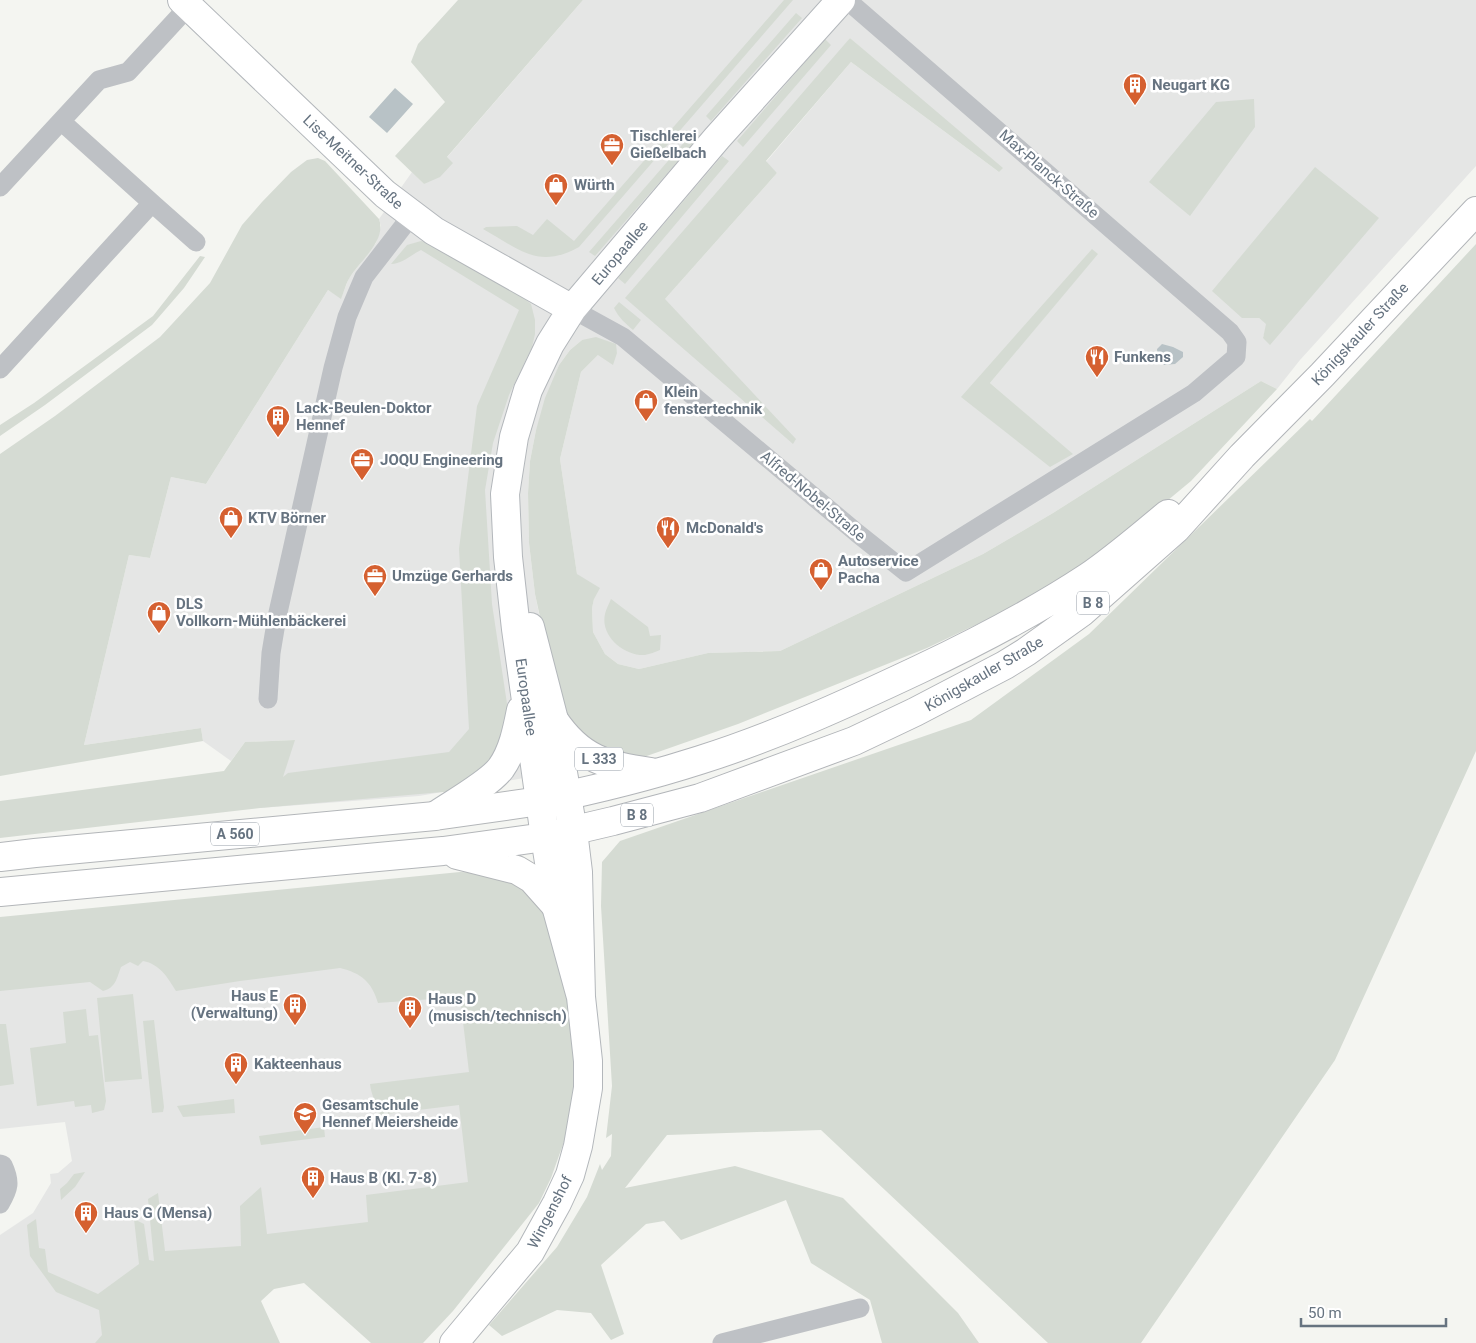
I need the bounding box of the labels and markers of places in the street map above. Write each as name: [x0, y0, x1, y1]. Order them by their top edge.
building icon: Neugart KG: [1122, 72, 1148, 106]
place label: Neugart KG: [1152, 76, 1230, 94]
place label: Tischlerei Gießelbach: [630, 127, 707, 162]
office icon: Tischlerei Gießelbach: [599, 132, 625, 166]
shop icon: Würth: [543, 172, 569, 206]
place label: Würth: [574, 176, 615, 194]
restaurant icon: Funkens: [1084, 344, 1110, 378]
place label: Funkens: [1114, 348, 1171, 366]
place label: Klein fenstertechnik: [664, 383, 763, 418]
shop icon: Klein fenstertechnik: [633, 388, 659, 422]
place label: Lack-Beulen-Doktor Hennef: [296, 399, 432, 434]
building icon: Lack-Beulen-Doktor Hennef: [265, 404, 291, 438]
office icon: JOQU Engineering: [349, 447, 375, 481]
place label: JOQU Engineering: [380, 451, 503, 469]
shop icon: KTV Börner: [218, 505, 244, 539]
place label: KTV Börner: [248, 509, 327, 527]
restaurant icon: McDonald's: [655, 515, 681, 549]
place label: McDonald's: [686, 519, 764, 537]
place label: Autoservice Pacha: [838, 552, 919, 587]
shop icon: Autoservice Pacha: [808, 557, 834, 591]
office icon: Umzüge Gerhards: [362, 563, 388, 597]
place label: Umzüge Gerhards: [392, 567, 513, 585]
place label: DLS Vollkorn-Mühlenbäckerei: [176, 595, 346, 630]
shop icon: DLS Vollkorn-Mühlenbäckerei: [146, 600, 172, 634]
place label: Haus E (Verwaltung): [191, 987, 279, 1022]
place label: Haus D (musisch/technisch): [428, 990, 567, 1025]
building icon: Haus E (Verwaltung): [282, 992, 308, 1026]
building icon: Haus D (musisch/technisch): [397, 995, 423, 1029]
building icon: Kakteenhaus: [223, 1051, 249, 1085]
place label: Kakteenhaus: [254, 1055, 342, 1073]
place label: Gesamtschule Hennef Meiersheide: [322, 1096, 458, 1131]
school or university icon: Gesamtschule Hennef Meiersheide: [292, 1101, 318, 1135]
building icon: Haus B (Kl. 7-8): [300, 1165, 326, 1199]
place label: Haus B (Kl. 7-8): [330, 1169, 437, 1187]
building icon: Haus G (Mensa): [73, 1200, 99, 1234]
place label: Haus G (Mensa): [104, 1204, 212, 1222]

